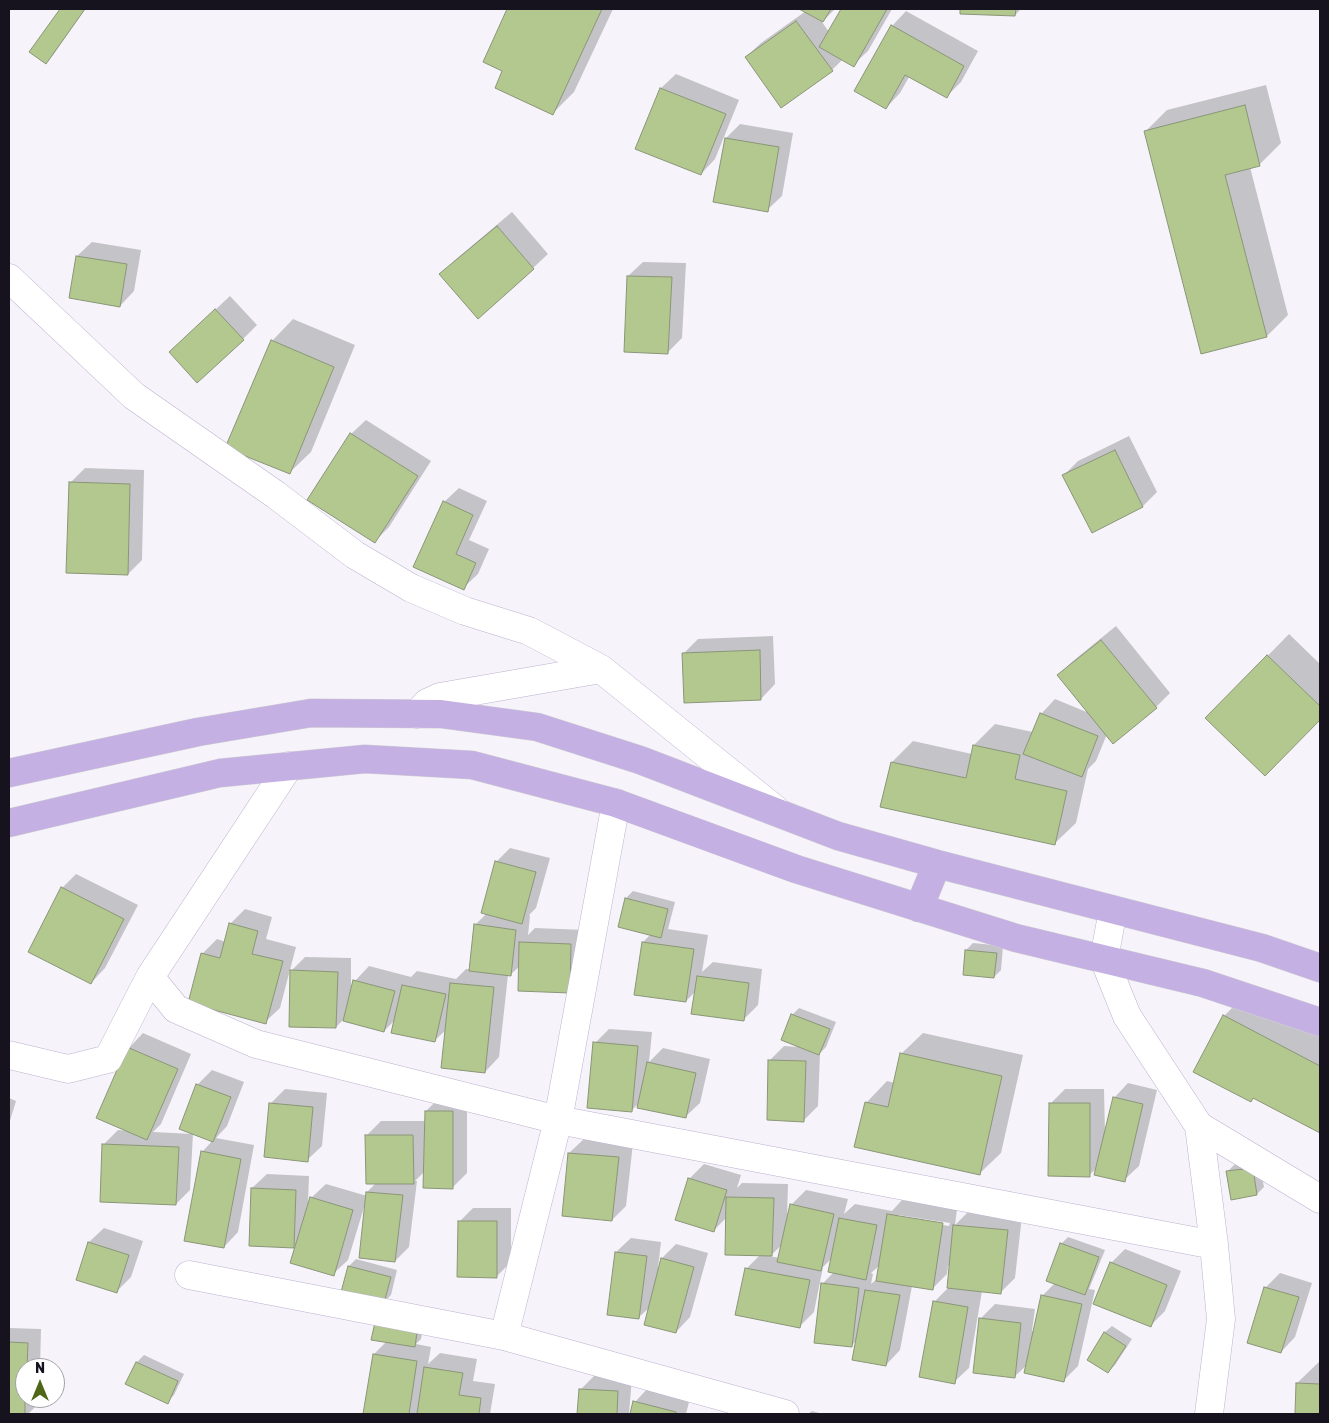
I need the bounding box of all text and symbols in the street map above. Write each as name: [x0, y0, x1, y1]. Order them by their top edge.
north arrow: [15, 1358, 65, 1408]
text: N: [35, 1360, 45, 1377]

